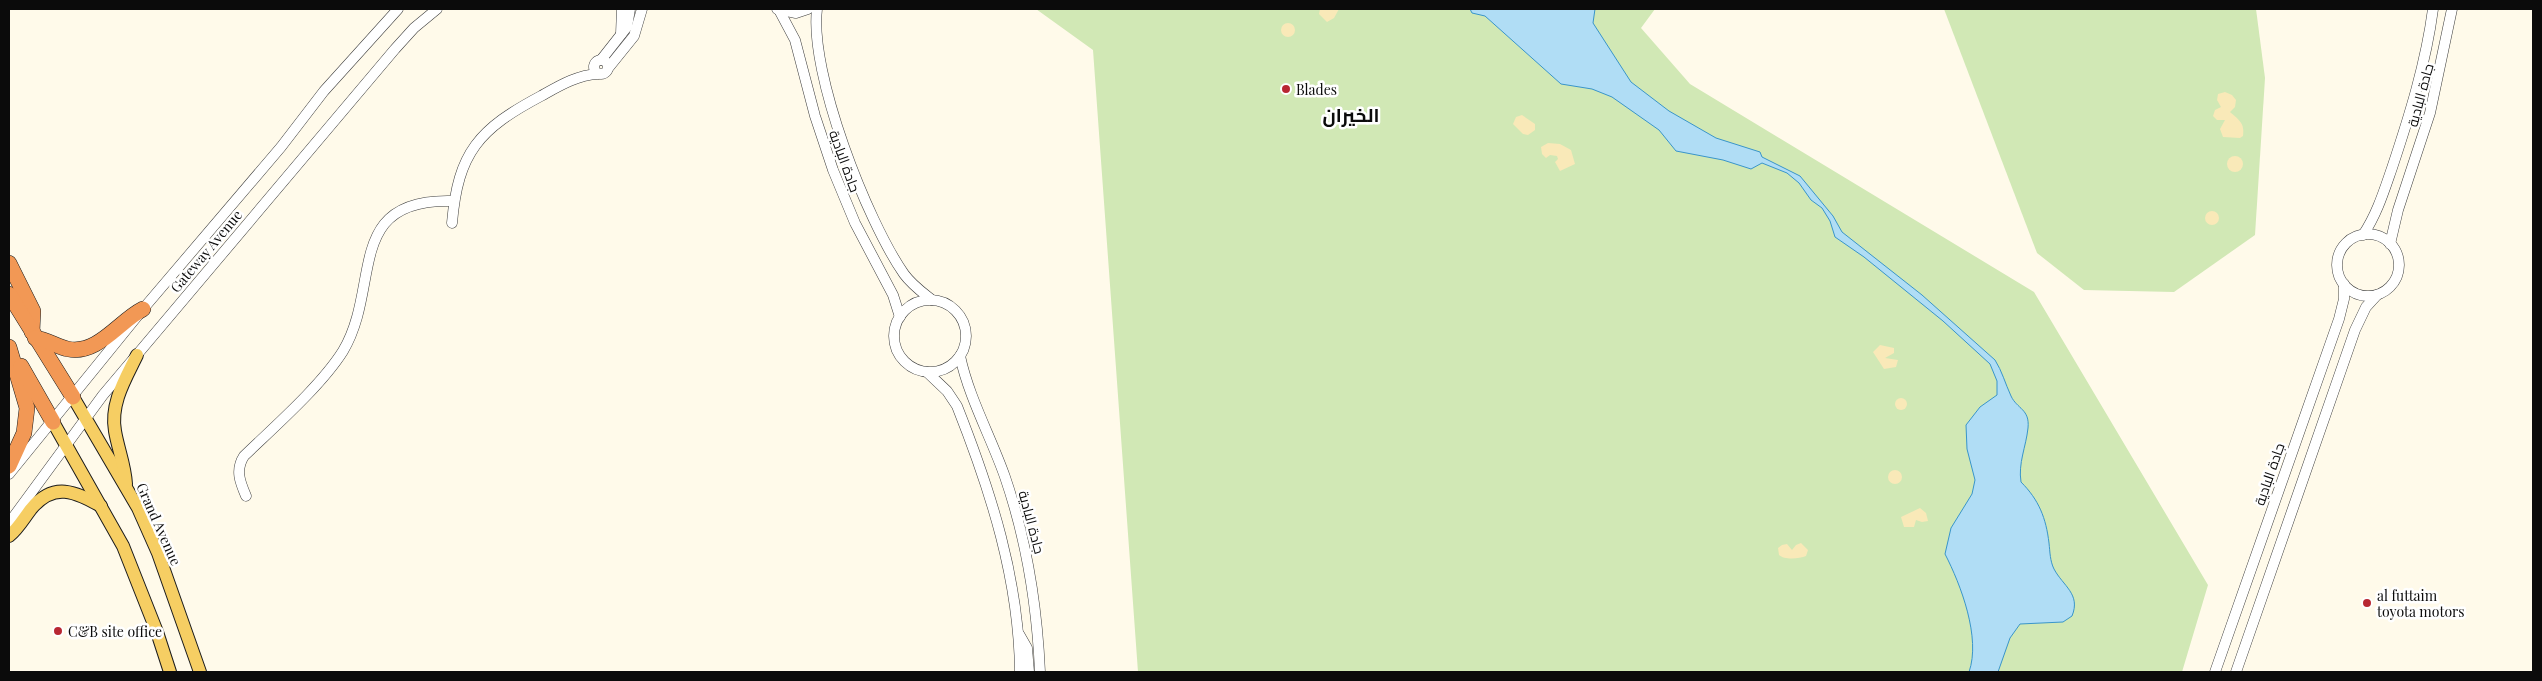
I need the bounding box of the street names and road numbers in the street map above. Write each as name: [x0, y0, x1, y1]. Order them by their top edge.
street label: جادة البادية: [2402, 61, 2438, 129]
street label: جادة البادية: [825, 127, 865, 195]
street label: Gateway Avenue: [166, 206, 246, 296]
street label: جادة البادية: [2249, 440, 2289, 508]
street label: Grand Avenue: [132, 480, 186, 568]
street label: جادة البادية: [1014, 488, 1050, 556]

